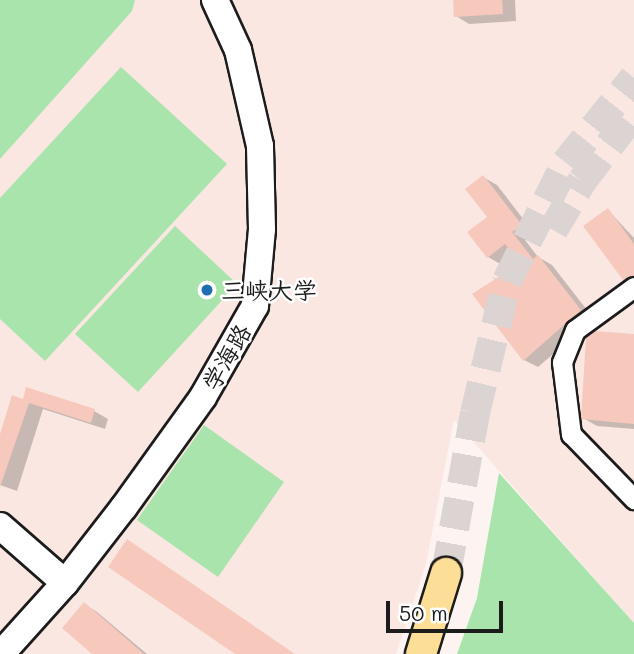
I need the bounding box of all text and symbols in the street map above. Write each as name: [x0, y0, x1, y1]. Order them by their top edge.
place label: 三峡大学: [221, 276, 317, 304]
marker: 三峡大学: [199, 282, 215, 298]
street label: 学海路: [196, 319, 256, 395]
scale bar: [389, 588, 506, 632]
text: 50 m: [399, 599, 448, 626]

